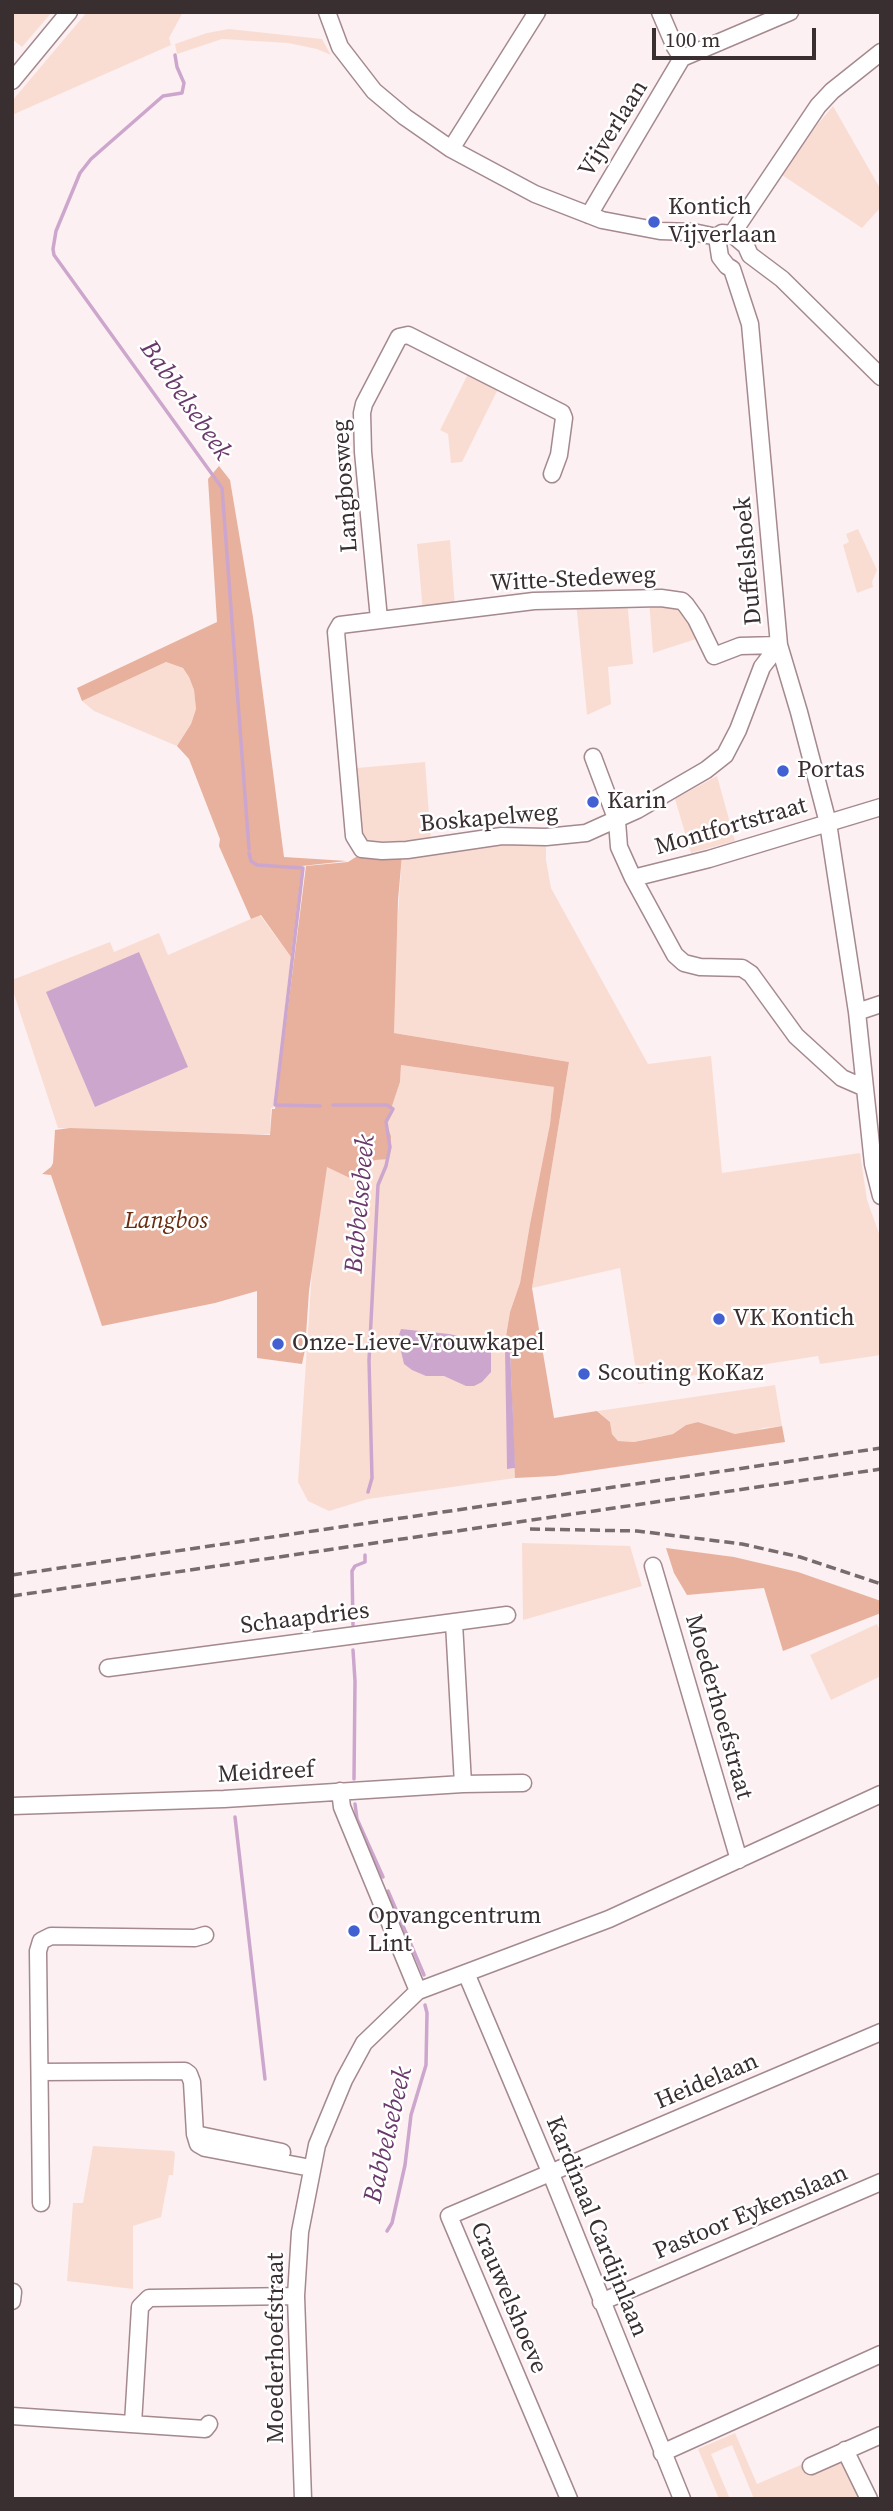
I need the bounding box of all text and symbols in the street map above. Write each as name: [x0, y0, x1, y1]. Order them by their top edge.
scale bar: [655, 14, 820, 58]
text: 100 m: [665, 25, 720, 54]
street label: Vijverlaan: [573, 75, 655, 183]
place label: Kontich Vijverlaan: [668, 194, 777, 250]
marker: Kontich Vijverlaan: [646, 214, 662, 230]
water label: Babbelsebeek: [132, 335, 238, 467]
street label: Langbosweg: [327, 419, 365, 553]
street label: Duffelshoek: [729, 496, 769, 626]
street label: Witte-Stedeweg: [489, 561, 657, 599]
place label: Portas: [797, 757, 865, 785]
marker: Portas: [775, 763, 791, 779]
place label: Karin: [607, 788, 667, 816]
street label: Montfortstraat: [652, 792, 810, 862]
marker: Karin: [585, 794, 601, 810]
street label: Boskapelweg: [419, 799, 559, 839]
water label: Babbelsebeek: [339, 1133, 383, 1275]
park label: Langbos: [124, 1208, 208, 1236]
place label: VK Kontich: [733, 1305, 855, 1333]
marker: VK Kontich: [711, 1311, 727, 1327]
place label: Onze-Lieve-Vrouwkapel: [292, 1330, 545, 1358]
marker: Onze-Lieve-Vrouwkapel: [270, 1336, 286, 1352]
place label: Scouting KoKaz: [598, 1360, 764, 1388]
marker: Scouting KoKaz: [576, 1366, 592, 1382]
street label: Schaapdries: [239, 1597, 371, 1641]
street label: Moederhoefstraat: [678, 1611, 758, 1803]
street label: Meidreef: [217, 1756, 315, 1790]
place label: Opvangcentrum Lint: [368, 1903, 541, 1959]
marker: Opvangcentrum Lint: [346, 1923, 362, 1939]
street label: Heidelaan: [651, 2047, 763, 2117]
water label: Babbelsebeek: [358, 2064, 420, 2206]
street label: Kardinaal Cardijnlaan: [539, 2113, 653, 2341]
street label: Pastoor Eykenslaan: [650, 2159, 852, 2267]
street label: Crauwelshoeve: [463, 2218, 553, 2378]
street label: Moederhoefstraat: [263, 2253, 291, 2443]

